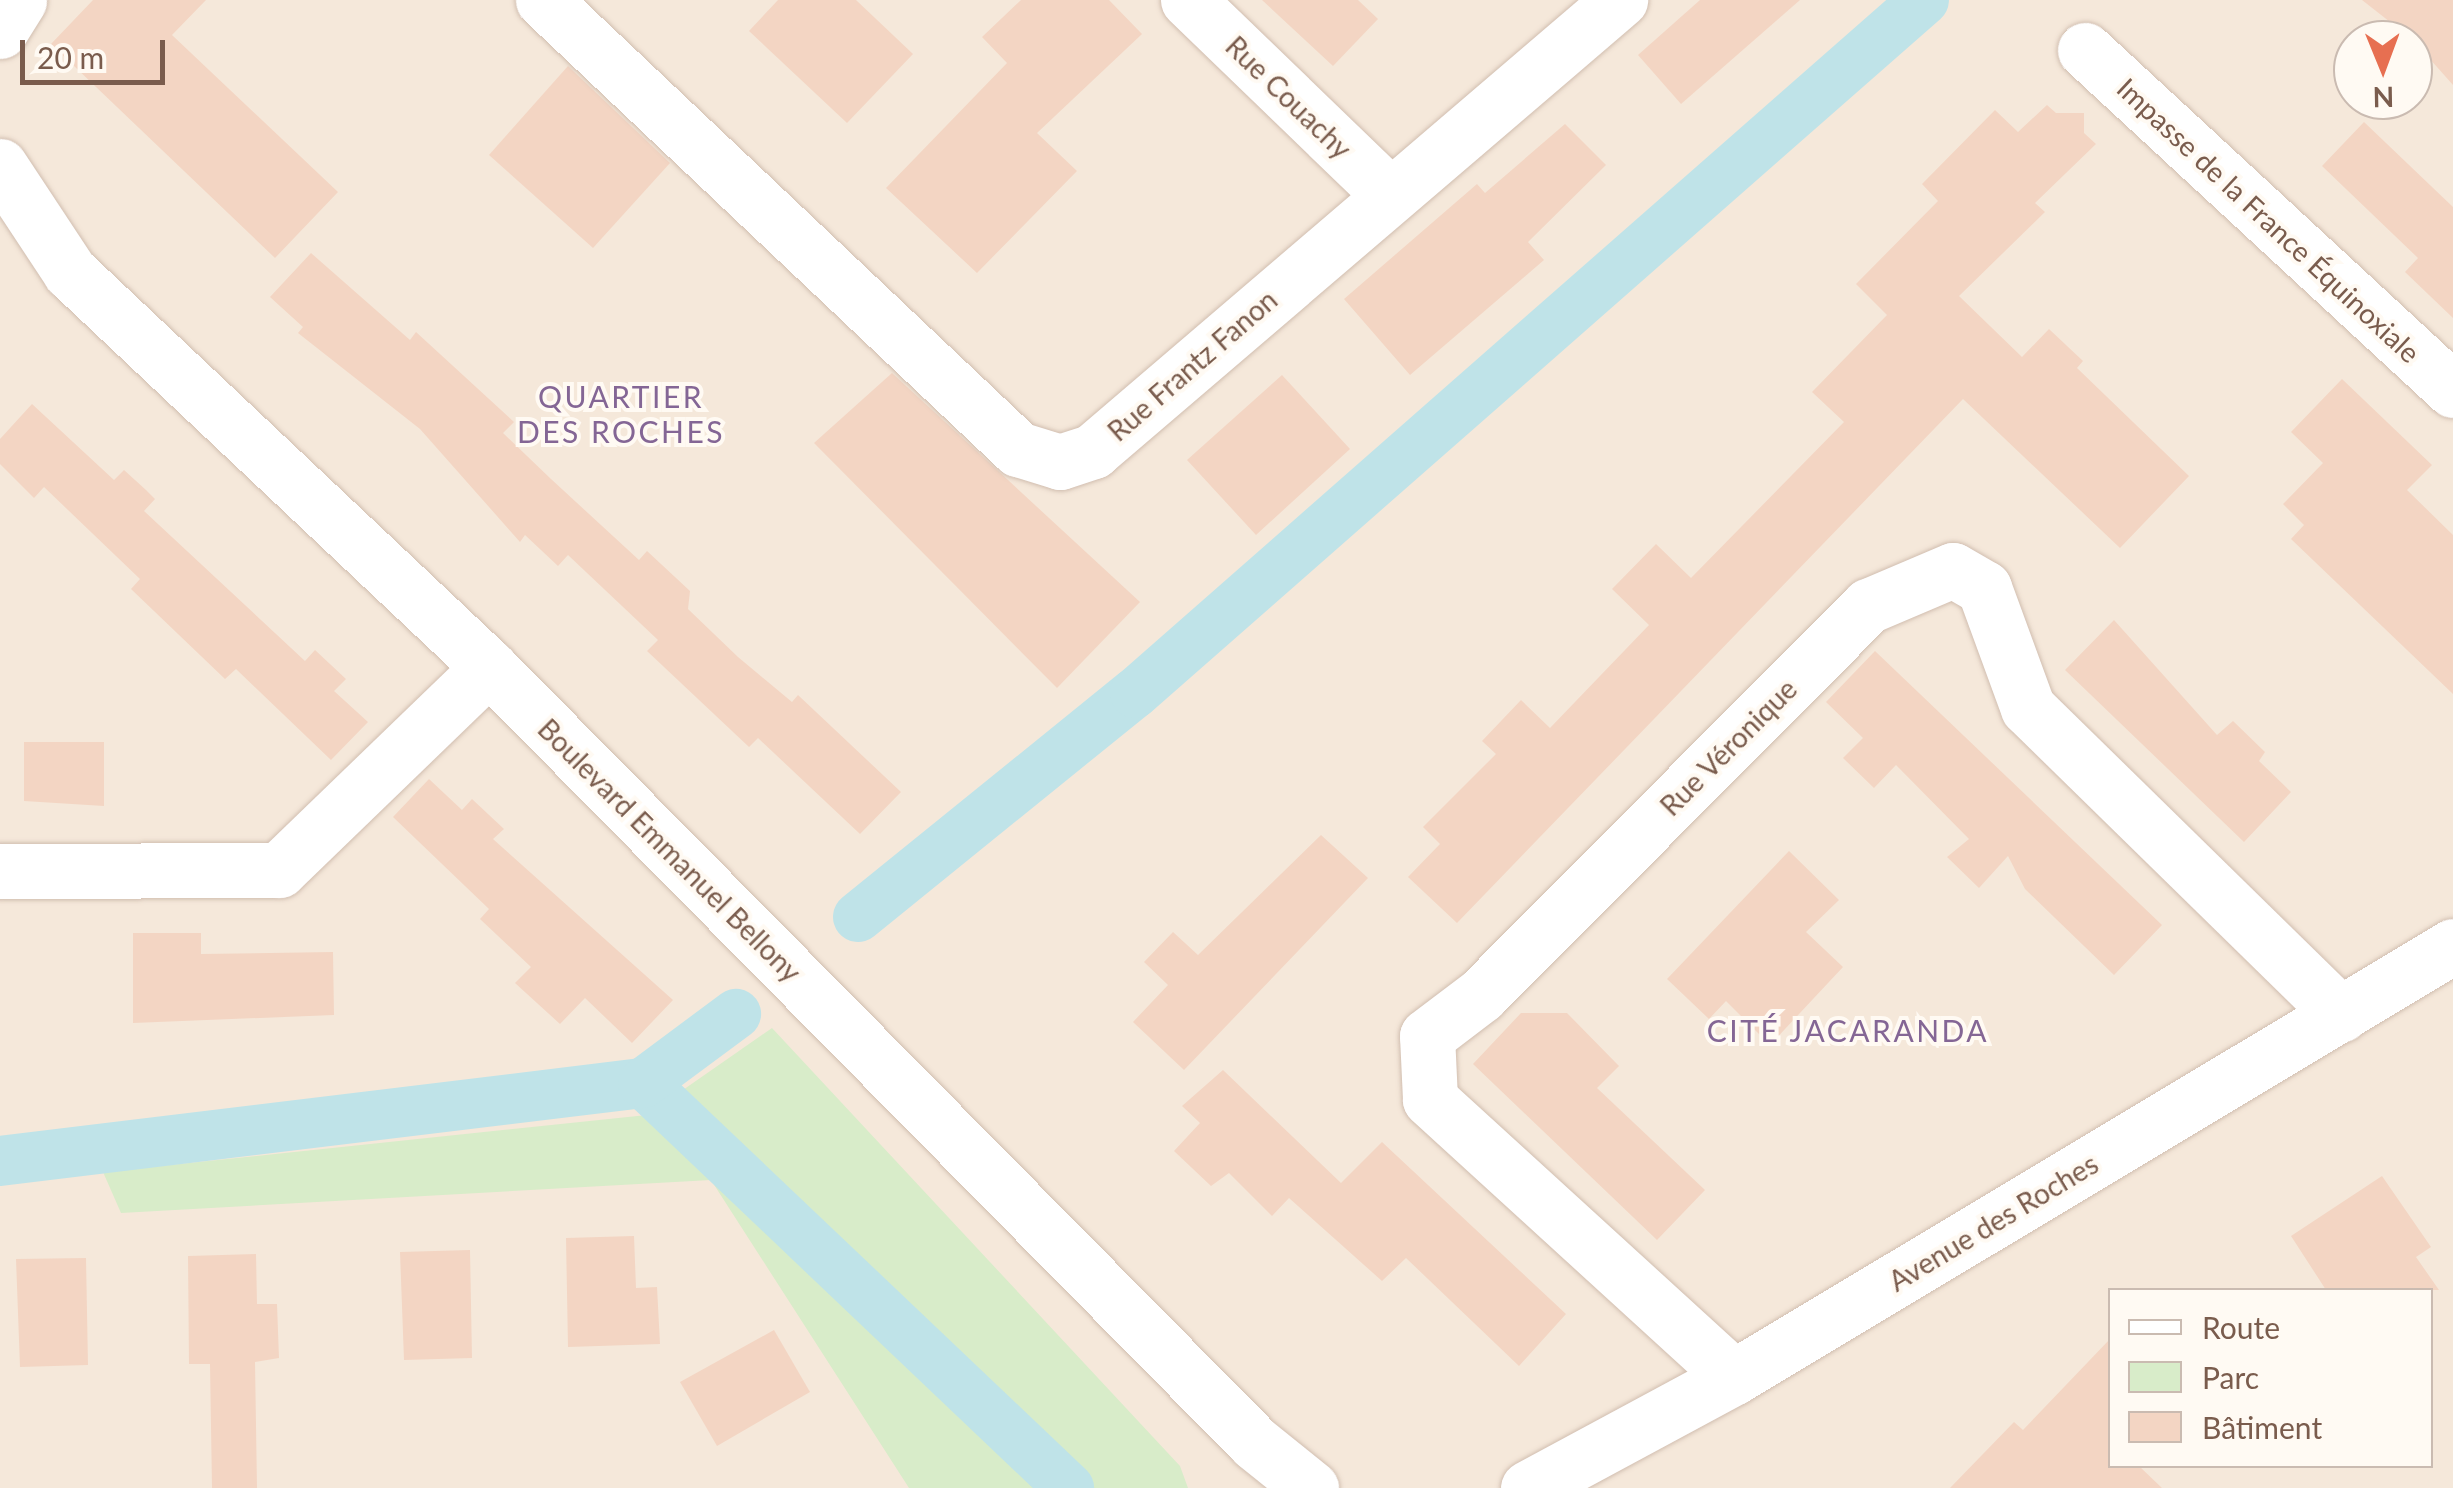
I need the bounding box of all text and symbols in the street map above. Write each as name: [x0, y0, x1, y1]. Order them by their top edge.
scale bar: [25, 20, 170, 82]
north arrow: [2333, 20, 2433, 120]
street label: Rue Couachy: [1219, 29, 1359, 165]
text: 20 m: [37, 39, 104, 75]
street label: Impasse de la France Équinoxiale: [2111, 71, 2427, 369]
text: N: [2372, 81, 2395, 115]
street label: Rue Frantz Fanon: [1101, 282, 1283, 448]
district label: QUARTIER DES ROCHES: [517, 378, 725, 448]
street label: Rue Véronique: [1652, 671, 1804, 823]
street label: Boulevard Emmanuel Bellony: [532, 712, 808, 988]
district label: CITÉ JACARANDA: [1706, 1012, 1990, 1048]
street label: Avenue des Roches: [1882, 1146, 2104, 1298]
legend: [2108, 1288, 2433, 1468]
text: Route: [2202, 1309, 2280, 1345]
text: Parc: [2202, 1359, 2259, 1395]
text: Bâtiment: [2202, 1409, 2322, 1445]

